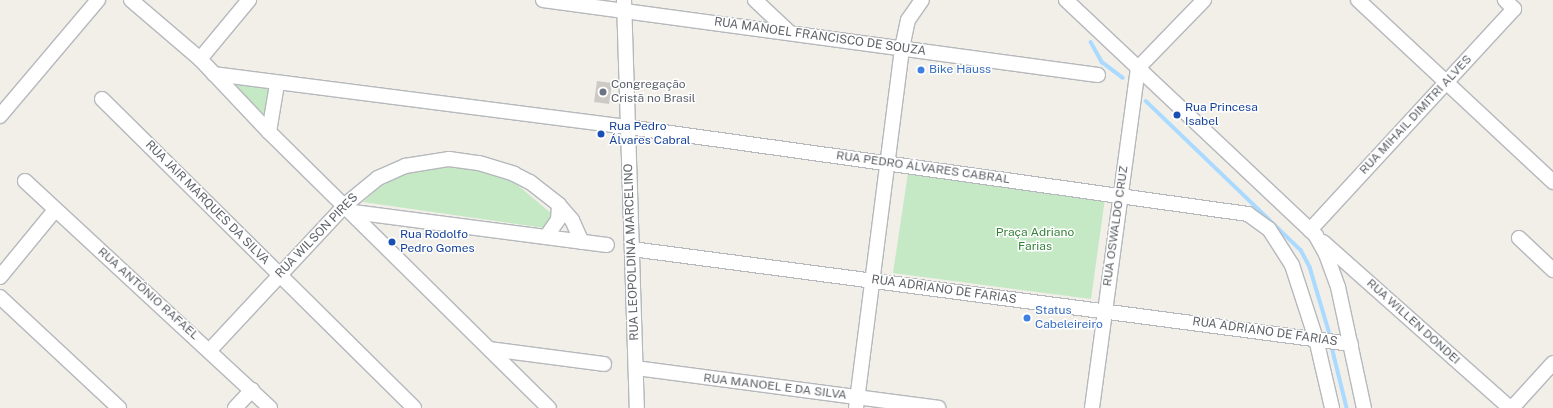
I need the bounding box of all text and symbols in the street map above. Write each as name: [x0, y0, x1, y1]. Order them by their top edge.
street label: RUA MANOEL FRANCISCO DE SOUZA: [713, 15, 927, 59]
street label: RUA MIHAIL DIMITRI ALVES: [1357, 52, 1475, 178]
place label: Bike Hauss: [929, 63, 991, 77]
marker: Bike Hauss: [916, 65, 926, 75]
place label: Congregação Cristã no Brasil: [611, 78, 696, 106]
marker: Congregação Cristã no Brasil: [598, 87, 608, 97]
place label: Rua Princesa Isabel: [1185, 101, 1258, 129]
marker: Rua Princesa Isabel: [1172, 110, 1182, 120]
place label: Rua Pedro Álvares Cabral: [609, 120, 691, 148]
marker: Rua Pedro Álvares Cabral: [596, 129, 606, 139]
street label: RUA JAIR MARQUES DA SILVA: [142, 138, 272, 268]
street label: RUA PEDRO ÁLVARES CABRAL: [835, 149, 1011, 187]
street label: RUA LEOPOLDINA MARCELINO: [622, 163, 642, 341]
street label: RUA OSWALDO CRUZ: [1100, 165, 1132, 287]
street label: RUA WILSON PIRES: [273, 191, 361, 281]
park label: Praça Adriano Farias: [996, 226, 1074, 254]
place label: Rua Rodolfo Pedro Gomes: [400, 228, 475, 256]
marker: Rua Rodolfo Pedro Gomes: [387, 237, 397, 247]
street label: RUA ANTÔNIO RAFAEL: [95, 245, 201, 343]
street label: RUA ADRIANO DE FARIAS: [871, 273, 1017, 307]
street label: RUA WILLEN DONDEI: [1363, 276, 1463, 368]
place label: Status Cabeleireiro: [1035, 304, 1103, 332]
marker: Status Cabeleireiro: [1022, 313, 1032, 323]
street label: RUA ADRIANO DE FARIAS: [1192, 315, 1338, 349]
street label: RUA MANOEL E DA SILVA: [703, 371, 847, 403]

